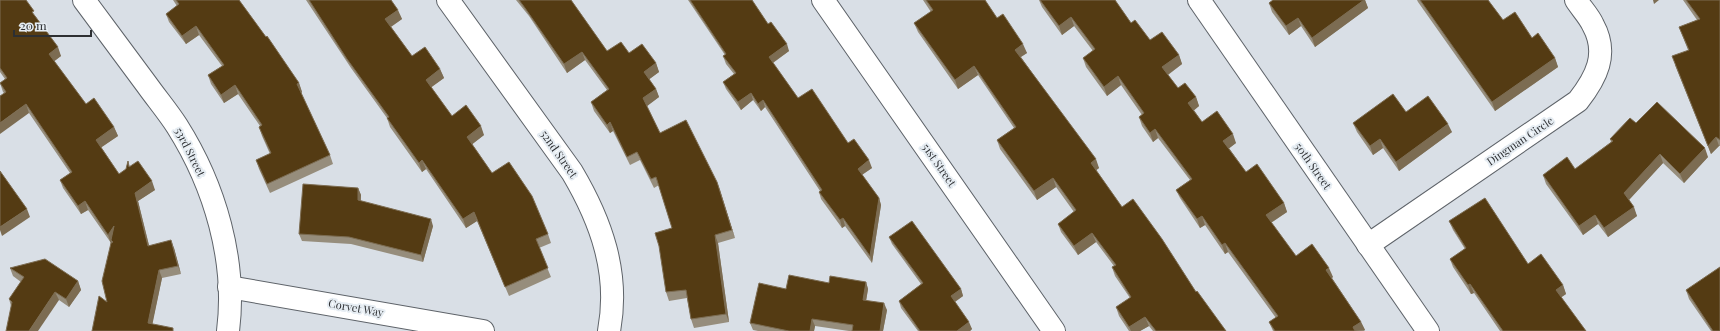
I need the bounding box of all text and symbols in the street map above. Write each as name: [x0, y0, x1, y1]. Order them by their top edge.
scale bar: [14, 12, 91, 38]
text: 20 m: [20, 17, 47, 33]
street label: Dingman Circle: [1483, 112, 1556, 168]
street label: 53rd Street: [172, 125, 209, 179]
street label: 52nd Street: [537, 127, 581, 181]
street label: 50th Street: [1292, 139, 1335, 192]
street label: 51st Street: [919, 140, 960, 189]
street label: Corvet Way: [327, 295, 385, 320]

